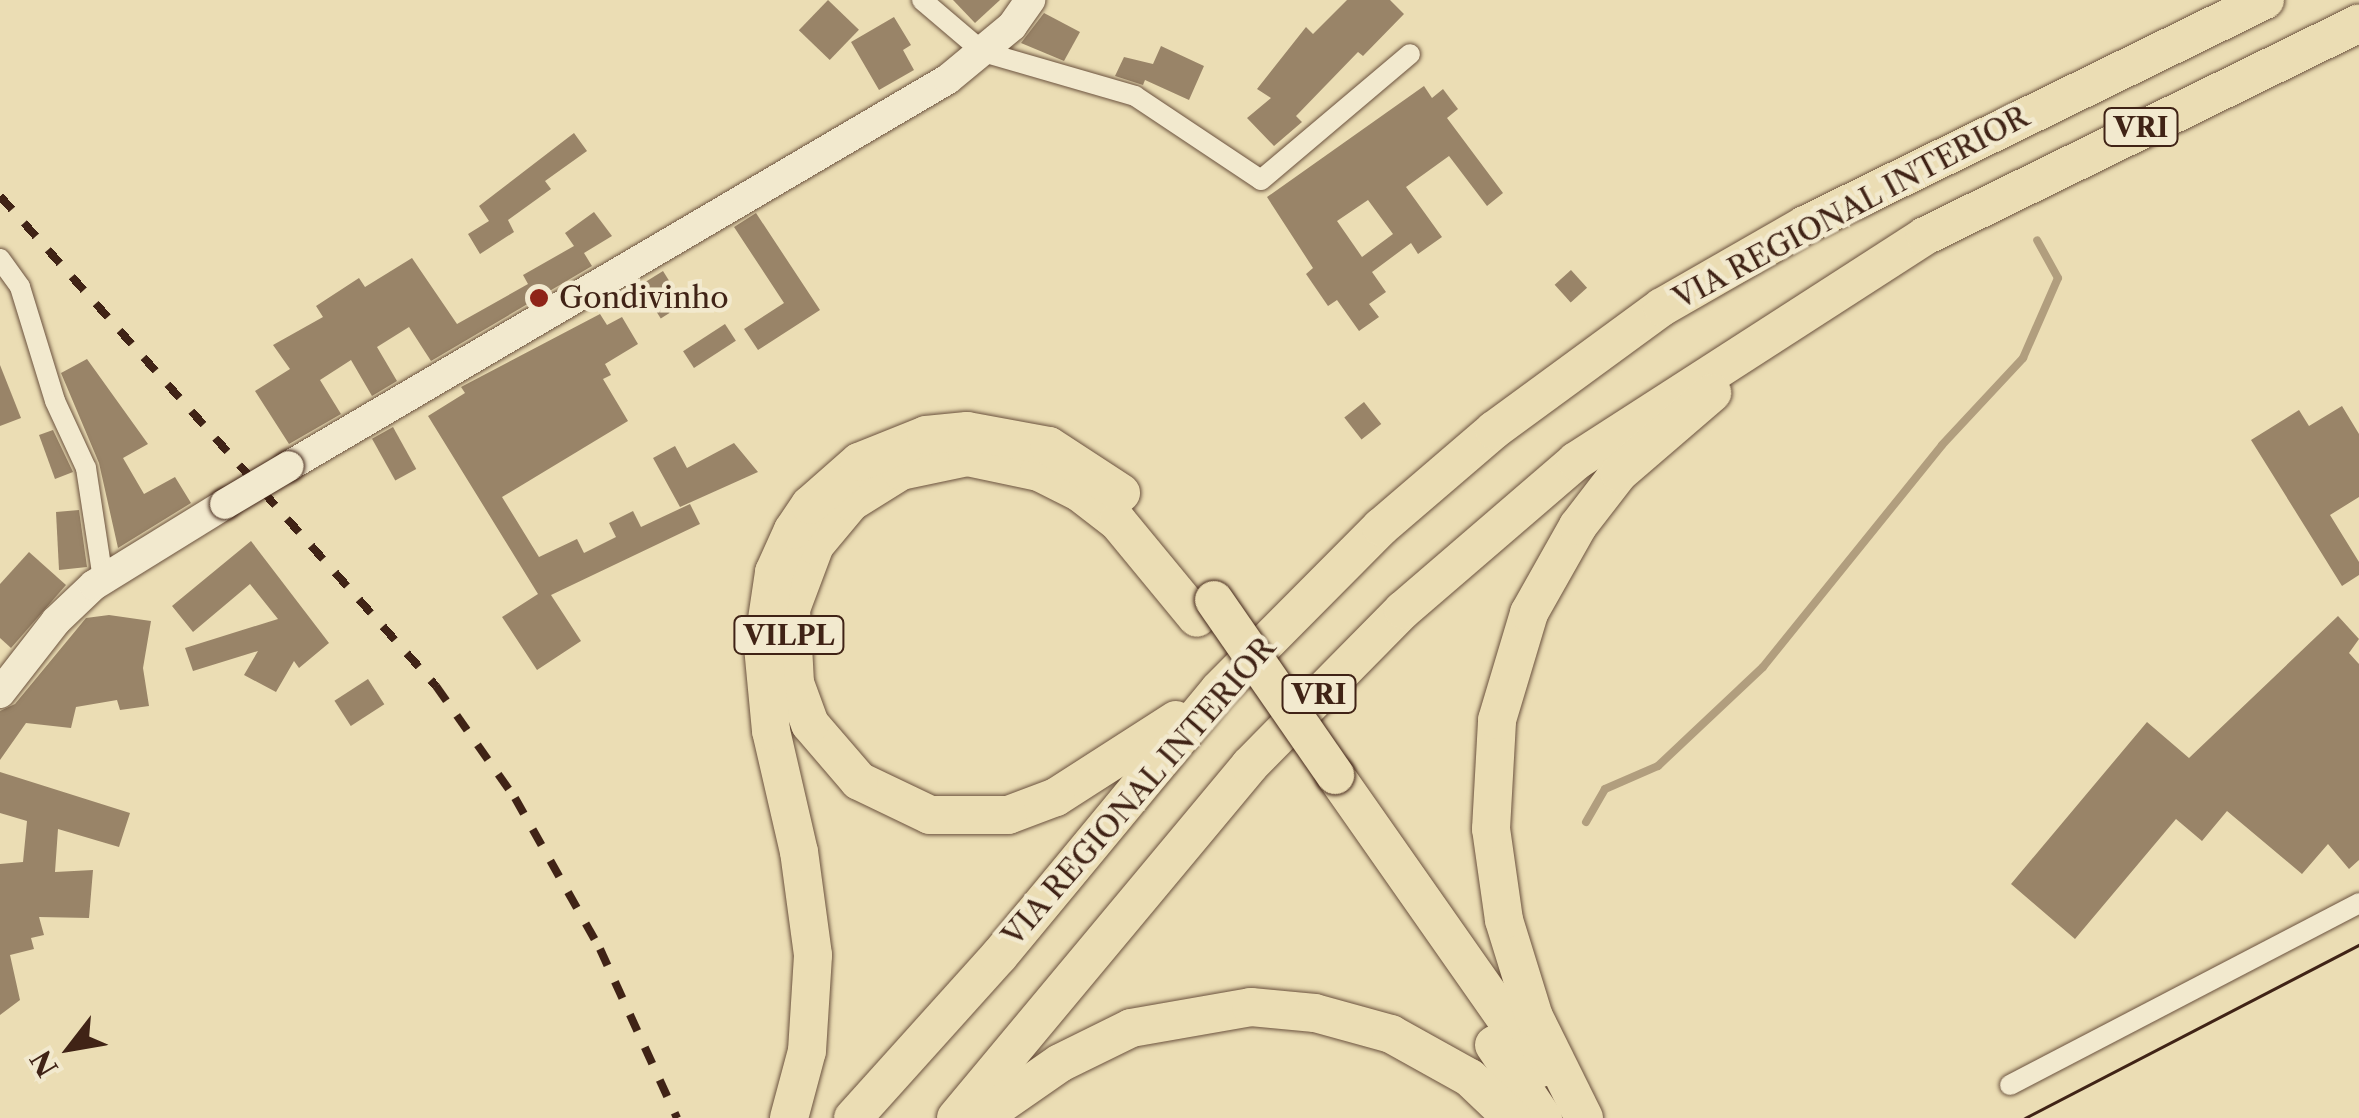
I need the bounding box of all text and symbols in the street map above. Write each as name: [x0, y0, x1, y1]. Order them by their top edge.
street label: VIA REGIONAL INTERIOR: [1667, 99, 2035, 317]
road number: VRI: [2104, 104, 2178, 150]
place label: Gondivinho: [559, 280, 729, 316]
marker: Gondivinho: [528, 287, 550, 309]
road number: VILPL: [732, 612, 846, 658]
street label: VIA REGIONAL INTERIOR: [995, 630, 1283, 954]
road number: VRI: [1282, 671, 1356, 717]
north arrow: [20, 998, 120, 1098]
text: N: [23, 1044, 65, 1083]

